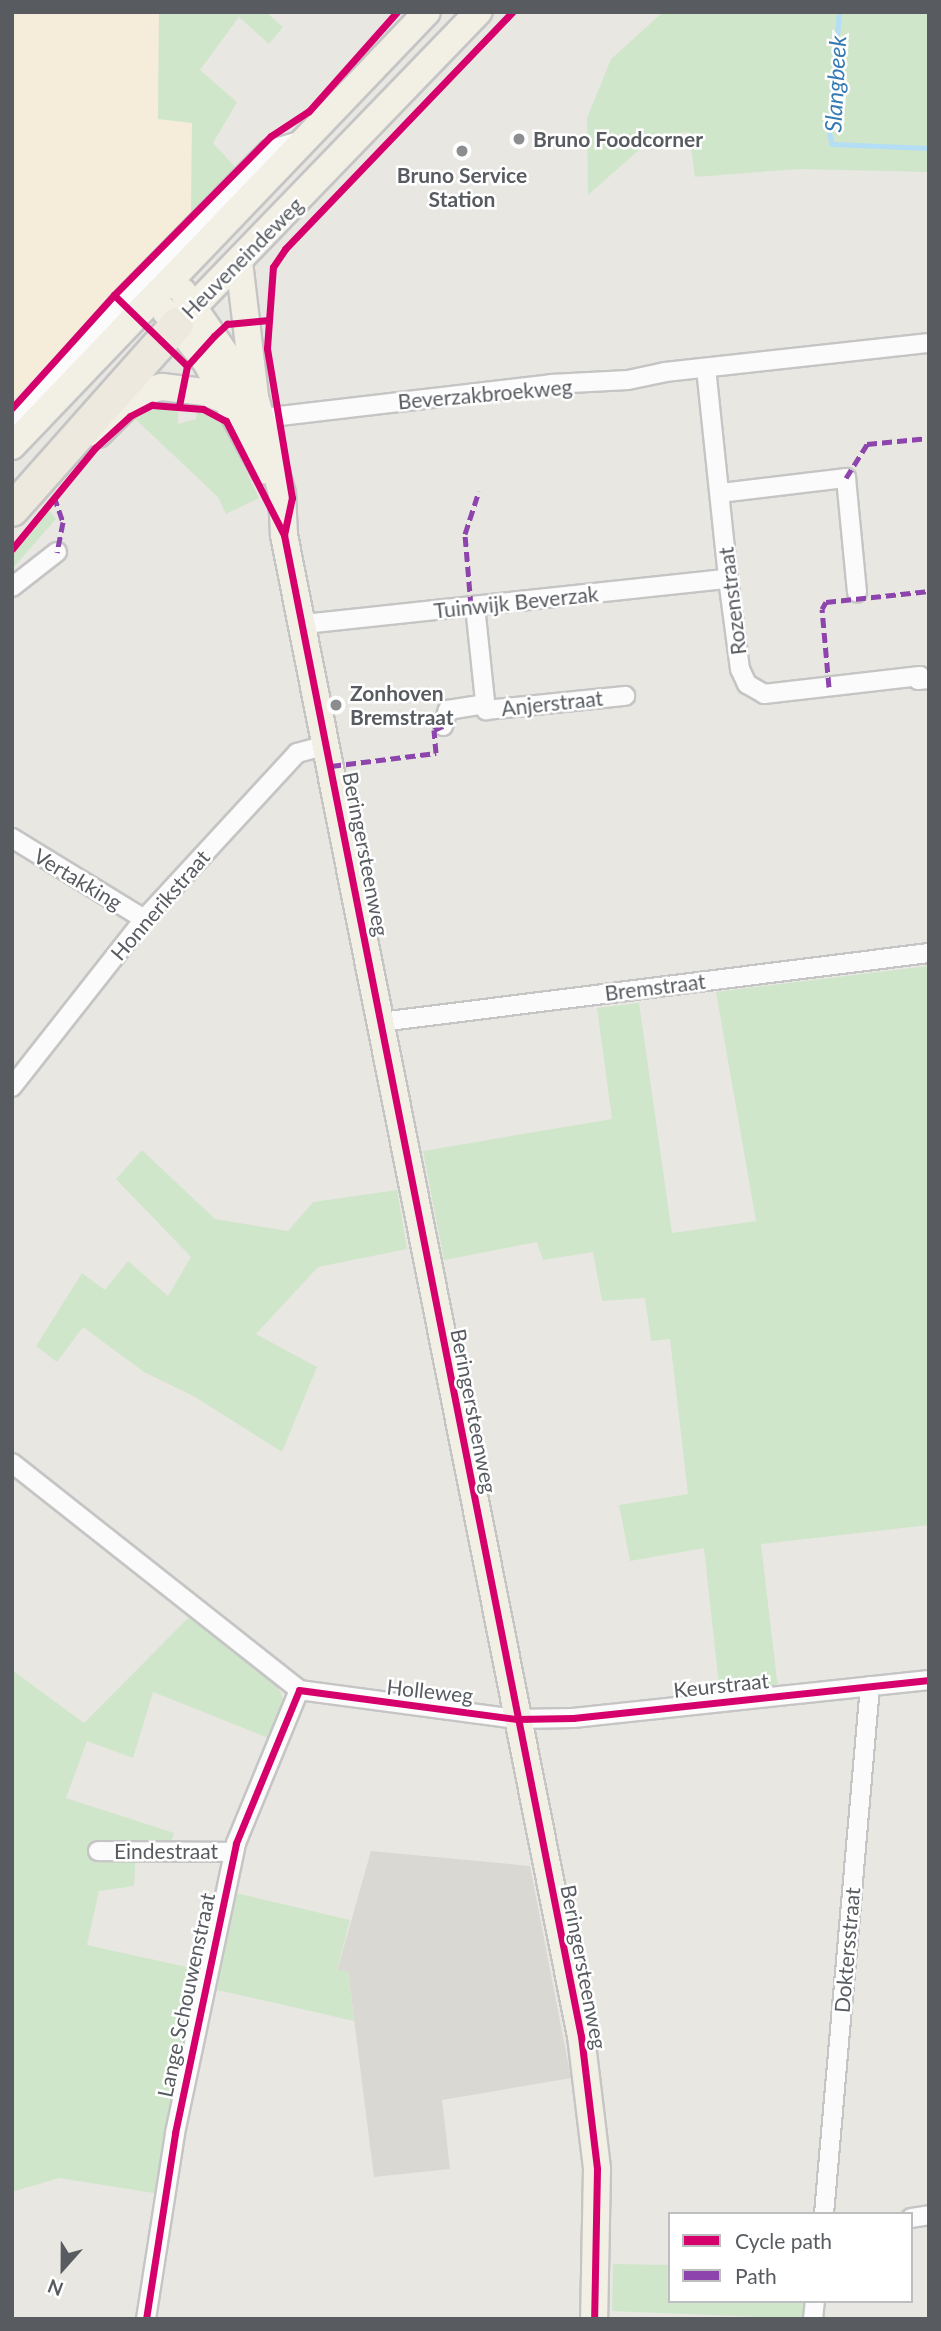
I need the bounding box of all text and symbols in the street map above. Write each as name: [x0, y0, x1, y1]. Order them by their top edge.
water label: Slangbeek: [819, 35, 851, 133]
place label: Bruno Foodcorner: [533, 126, 703, 152]
marker: Bruno Foodcorner: [511, 131, 527, 147]
marker: Bruno Service Station: [454, 143, 470, 159]
place label: Bruno Service Station: [397, 162, 527, 212]
street label: Heuveneindeweg: [176, 192, 308, 324]
street label: Beverzakbroekweg: [397, 374, 573, 414]
street label: Rozenstraat: [713, 546, 751, 656]
street label: Tuinwijk Beverzak: [432, 581, 600, 623]
place label: Zonhoven Bremstraat: [350, 680, 454, 730]
street label: Anjerstraat: [500, 685, 604, 721]
marker: Zonhoven Bremstraat: [328, 697, 344, 713]
street label: Beringersteenweg: [338, 770, 394, 938]
street label: Vertakking: [29, 843, 127, 915]
street label: Honnerikstraat: [105, 845, 215, 965]
street label: Bremstraat: [603, 968, 707, 1006]
street label: Beringersteenweg: [446, 1327, 502, 1495]
street label: Keurstraat: [672, 1667, 770, 1703]
street label: Holleweg: [385, 1674, 475, 1708]
street label: Eindestraat: [114, 1838, 218, 1864]
street label: Beringersteenweg: [556, 1883, 612, 2051]
street label: Doktersstraat: [829, 1886, 865, 2014]
street label: Lange Schouwenstraat: [152, 1890, 220, 2100]
legend: [668, 2212, 913, 2303]
text: Cycle path: [735, 2228, 832, 2253]
north arrow: [28, 2233, 98, 2303]
text: Path: [735, 2263, 777, 2288]
text: N: [44, 2275, 66, 2301]

